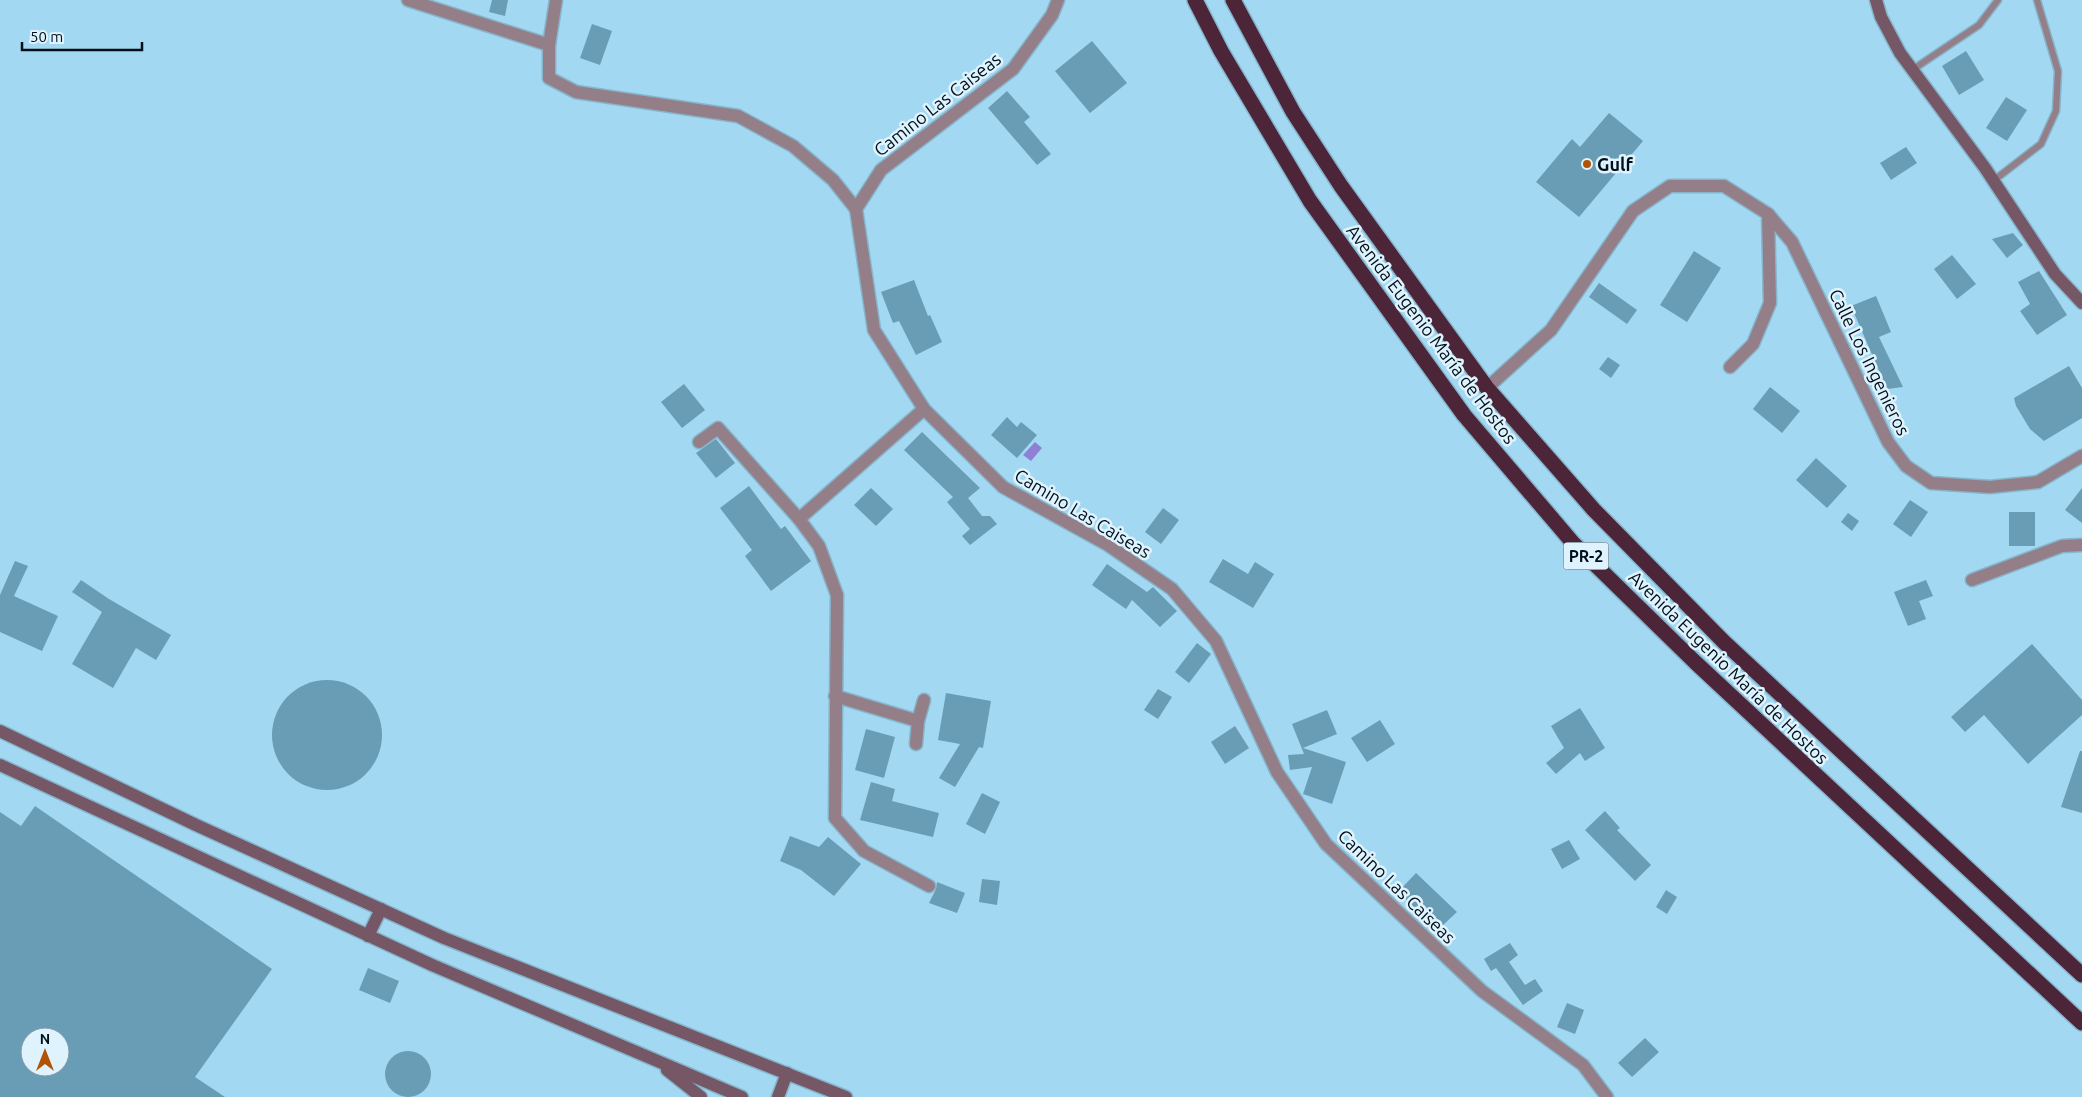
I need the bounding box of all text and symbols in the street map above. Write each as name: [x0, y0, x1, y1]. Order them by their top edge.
scale bar: [22, 20, 142, 52]
text: 50 m: [30, 28, 63, 45]
street label: Camino Las Caiseas: [870, 48, 1004, 160]
place label: Gulf: [1597, 154, 1633, 174]
marker: Gulf: [1581, 158, 1593, 170]
street label: Avenida Eugenio María de Hostos: [1343, 221, 1521, 448]
street label: Calle Los Ingenieros: [1826, 286, 1914, 439]
street label: Camino Las Caiseas: [1011, 465, 1155, 562]
road number: PR-2: [1564, 542, 1608, 570]
street label: Avenida Eugenio María de Hostos: [1625, 566, 1833, 768]
street label: Camino Las Caiseas: [1334, 825, 1460, 947]
north arrow: [20, 1027, 70, 1077]
text: N: [40, 1031, 50, 1047]

